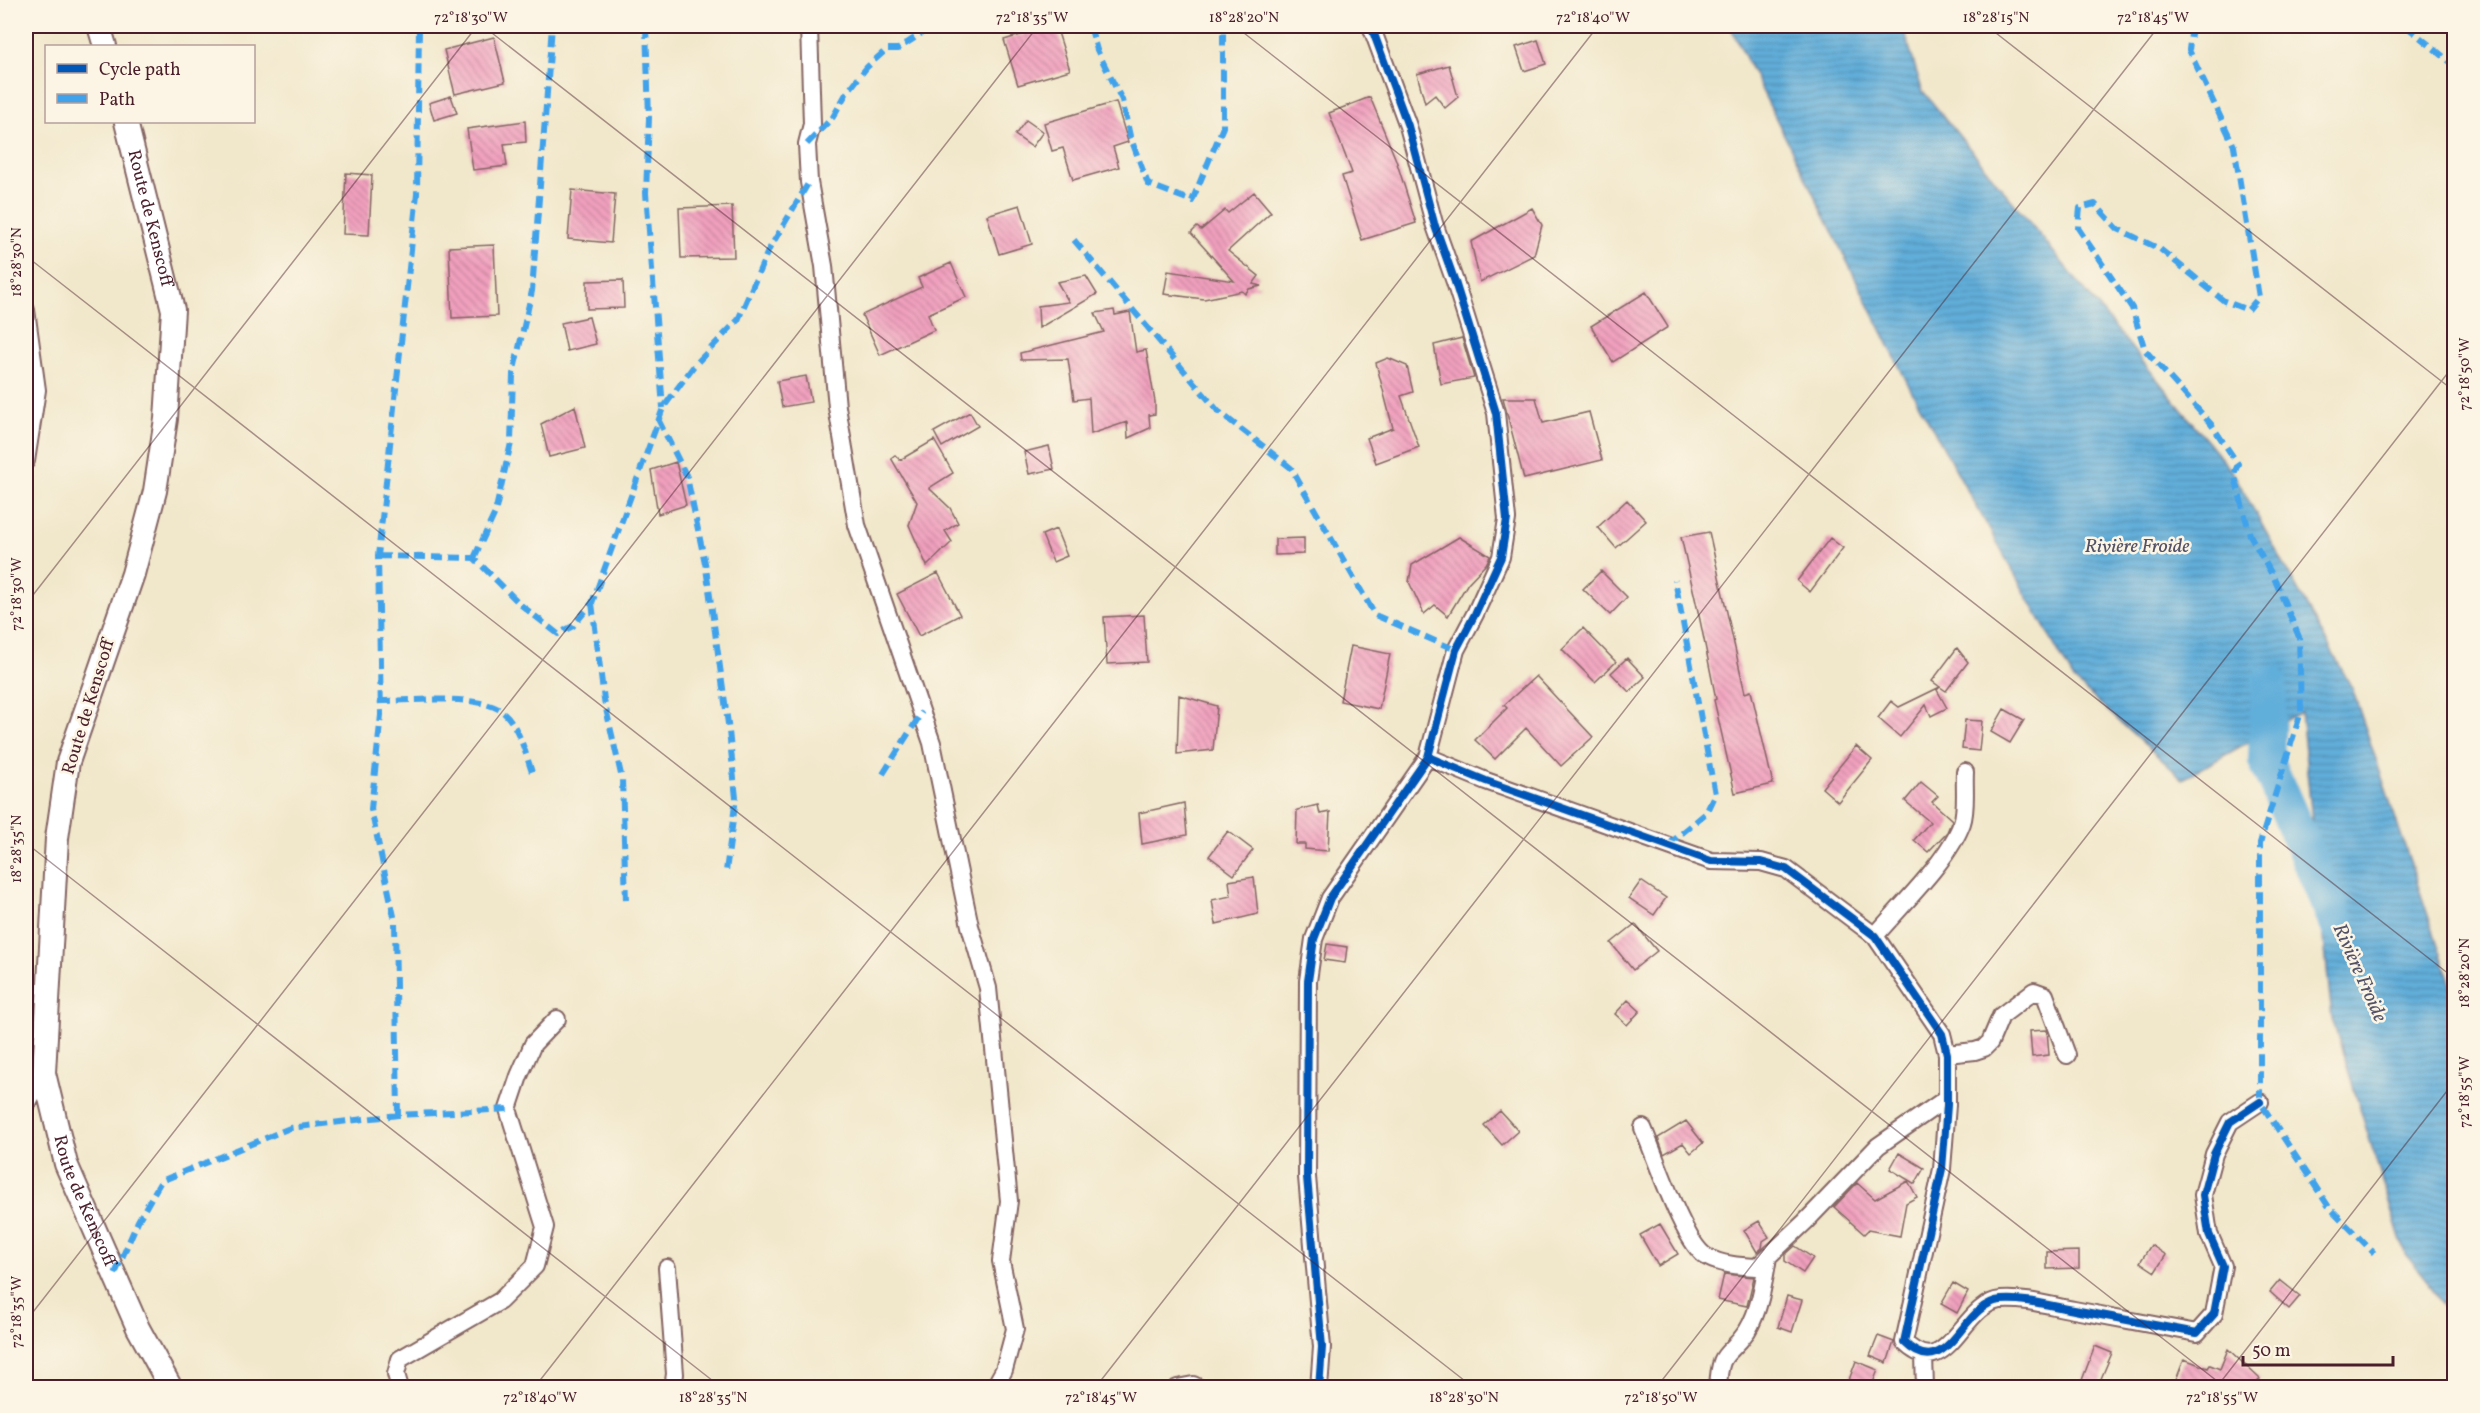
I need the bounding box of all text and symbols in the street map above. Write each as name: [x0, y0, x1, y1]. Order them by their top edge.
text: 72°18'30"W: [434, 8, 508, 29]
text: 72°18'35"W: [996, 8, 1068, 29]
text: 18°28'20"N: [1209, 8, 1279, 29]
text: 72°18'40"W: [1556, 8, 1630, 29]
text: 18°28'15"N: [1963, 8, 2029, 29]
text: 72°18'45"W: [2117, 8, 2189, 29]
legend: [45, 45, 255, 123]
text: Cycle path: [99, 58, 181, 83]
text: Path: [99, 88, 135, 113]
street label: Route de Kenscoff: [121, 147, 180, 291]
text: 18°28'30"N: [7, 227, 28, 297]
text: 72°18'50"W: [2455, 337, 2476, 411]
water label: Rivière Froide: [2084, 533, 2190, 561]
text: 72°18'30"W: [7, 557, 28, 631]
street label: Route de Kenscoff: [57, 634, 122, 778]
text: 18°28'35"N: [7, 815, 28, 883]
water label: Rivière Froide: [2325, 919, 2393, 1027]
text: 18°28'20"N: [2455, 938, 2476, 1008]
text: 72°18'55"W: [2455, 1056, 2476, 1128]
street label: Route de Kenscoff: [47, 1132, 123, 1272]
text: 72°18'35"W: [7, 1276, 28, 1348]
scale bar: [2243, 1329, 2393, 1367]
text: 50 m: [2252, 1339, 2291, 1364]
text: 72°18'40"W: [503, 1388, 577, 1409]
text: 18°28'35"N: [679, 1388, 747, 1409]
text: 72°18'45"W: [1065, 1388, 1137, 1409]
text: 18°28'30"N: [1429, 1388, 1499, 1409]
text: 72°18'50"W: [1624, 1388, 1698, 1409]
text: 72°18'55"W: [2186, 1388, 2258, 1409]

